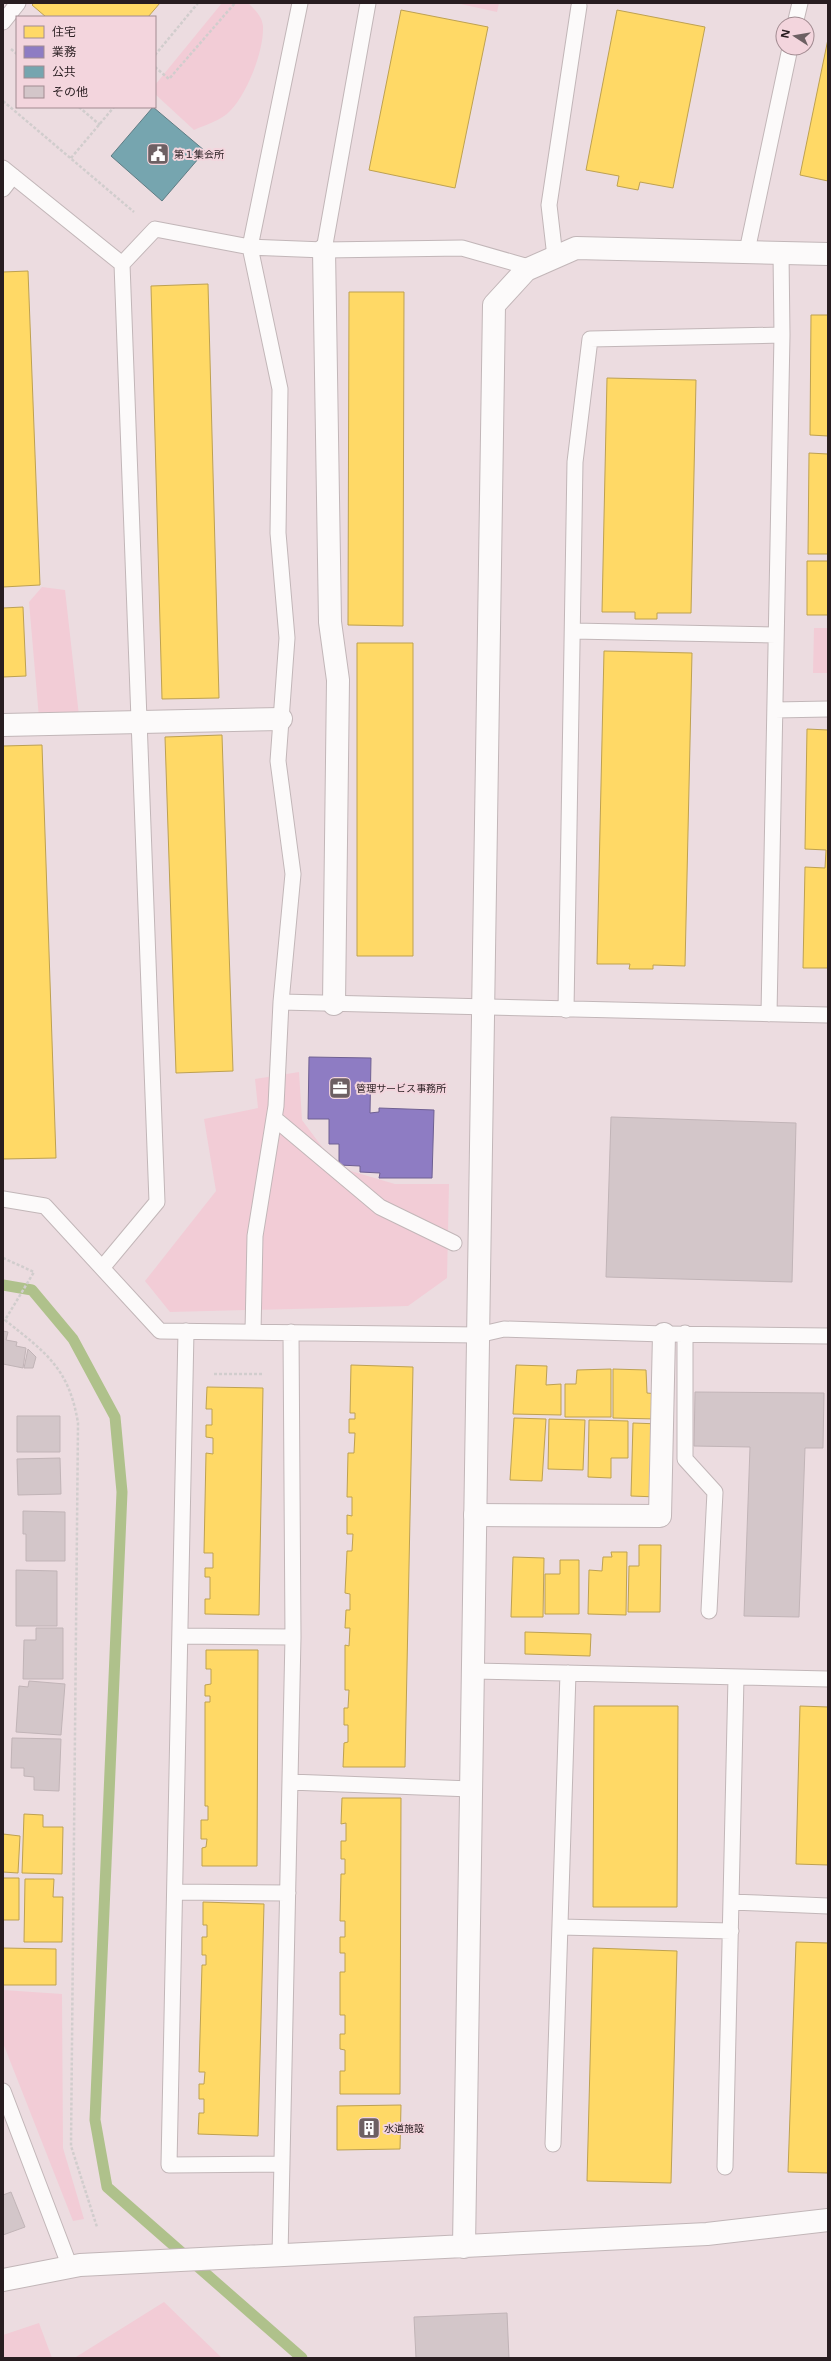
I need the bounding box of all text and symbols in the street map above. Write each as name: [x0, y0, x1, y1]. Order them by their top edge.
legend: [16, 16, 156, 108]
north arrow: [775, 16, 815, 56]
text: 住宅: [52, 23, 76, 40]
text: N: [776, 28, 793, 40]
text: 業務: [52, 43, 76, 60]
text: 公共: [52, 63, 76, 80]
text: その他: [52, 83, 88, 100]
public building icon: 第１集会所: [145, 141, 171, 167]
place label: 第１集会所: [174, 147, 224, 161]
office icon: 管理サービス事務所: [327, 1075, 353, 1101]
place label: 管理サービス事務所: [356, 1081, 446, 1095]
building icon: 水道施設: [356, 2115, 382, 2141]
place label: 水道施設: [384, 2121, 424, 2135]

